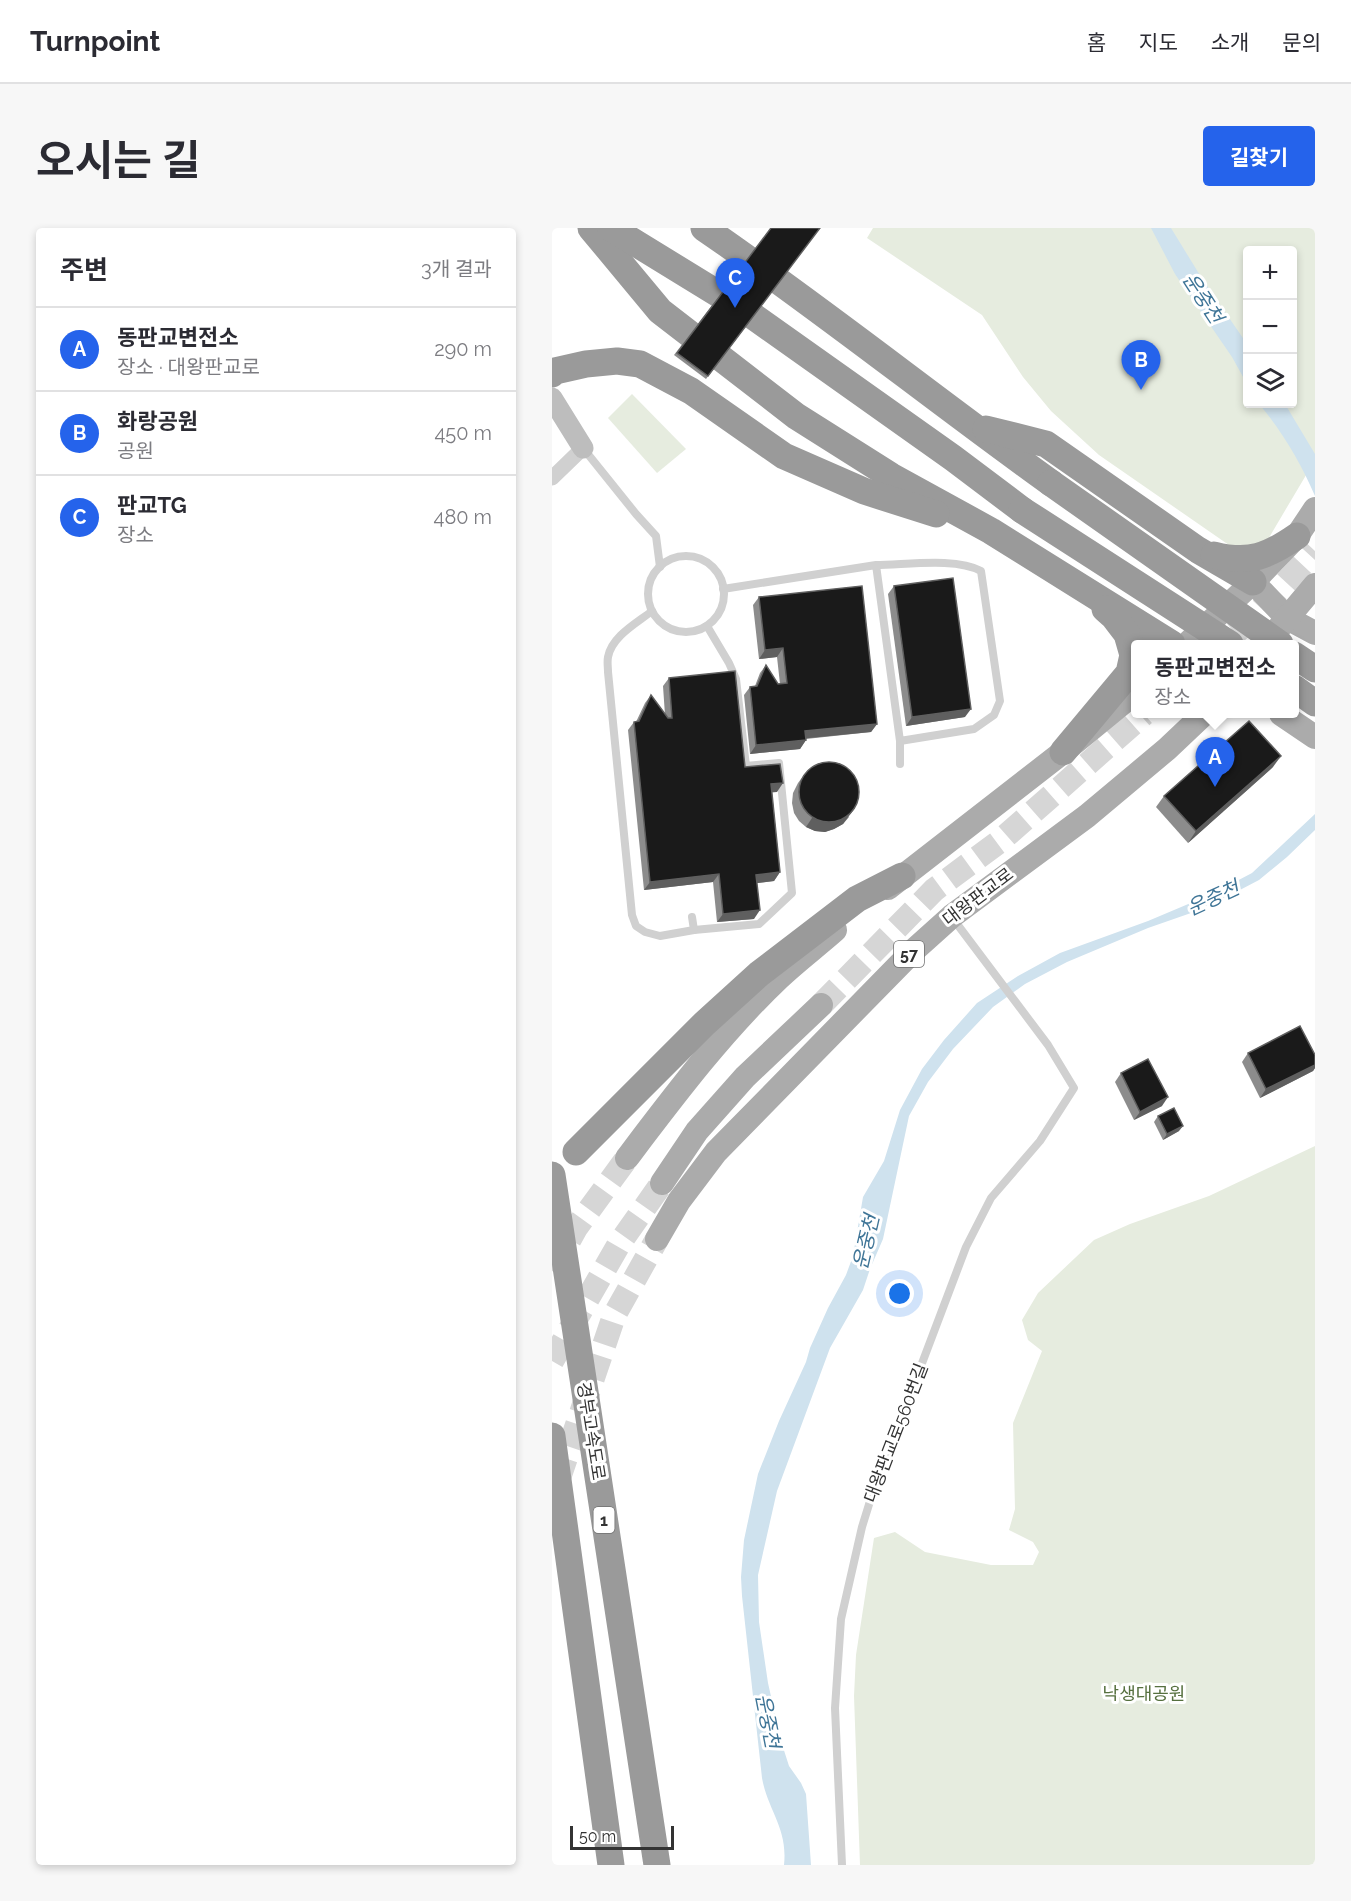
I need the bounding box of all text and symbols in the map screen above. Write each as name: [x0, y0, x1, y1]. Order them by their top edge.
text: Turnpoint: [30, 25, 160, 58]
text: 홈: [1087, 30, 1106, 55]
text: 지도: [1139, 30, 1178, 55]
text: 소개: [1211, 30, 1249, 55]
text: 문의: [1282, 30, 1321, 55]
button: 길찾기: [1203, 126, 1315, 186]
text: 오시는 길: [36, 136, 201, 185]
map controls: [1243, 246, 1297, 408]
button: +: [1243, 246, 1297, 300]
text: 주변: [60, 255, 108, 285]
text: 3개 결과: [421, 257, 492, 281]
pin: C: [716, 259, 754, 308]
water label: 운중천: [1178, 268, 1230, 330]
button: −: [1243, 300, 1297, 354]
text: 동판교변전소: [117, 324, 238, 350]
text: A: [73, 337, 86, 361]
text: 290 m: [434, 337, 492, 361]
pin: B: [1122, 340, 1160, 390]
button: layers: [1243, 354, 1297, 408]
text: 장소 · 대왕판교로: [117, 355, 260, 379]
text: 화랑공원: [117, 408, 198, 434]
text: B: [73, 421, 86, 445]
text: 450 m: [434, 421, 492, 445]
text: 공원: [117, 439, 154, 463]
text: 판교TG: [117, 492, 187, 518]
text: C: [73, 505, 86, 529]
text: 480 m: [434, 505, 492, 529]
text: 장소: [117, 523, 154, 547]
popup: [1131, 640, 1299, 718]
text: 동판교변전소: [1154, 654, 1276, 680]
text: 장소: [1154, 685, 1191, 709]
pin: A: [1196, 738, 1234, 787]
street label: 대왕판교로: [938, 863, 1017, 930]
water label: 운중천: [1183, 874, 1245, 921]
road number: 57: [894, 941, 924, 967]
water label: 운중천: [848, 1210, 884, 1272]
your location: [885, 1279, 914, 1308]
street label: 대왕판교로560번길: [859, 1360, 932, 1505]
street label: 경부고속도로: [573, 1380, 610, 1482]
road number: 1: [594, 1507, 614, 1533]
park label: 낙생대공원: [1103, 1683, 1185, 1704]
water label: 운중천: [751, 1692, 786, 1753]
scale bar: [570, 1823, 674, 1850]
text: 50 m: [579, 1827, 616, 1846]

